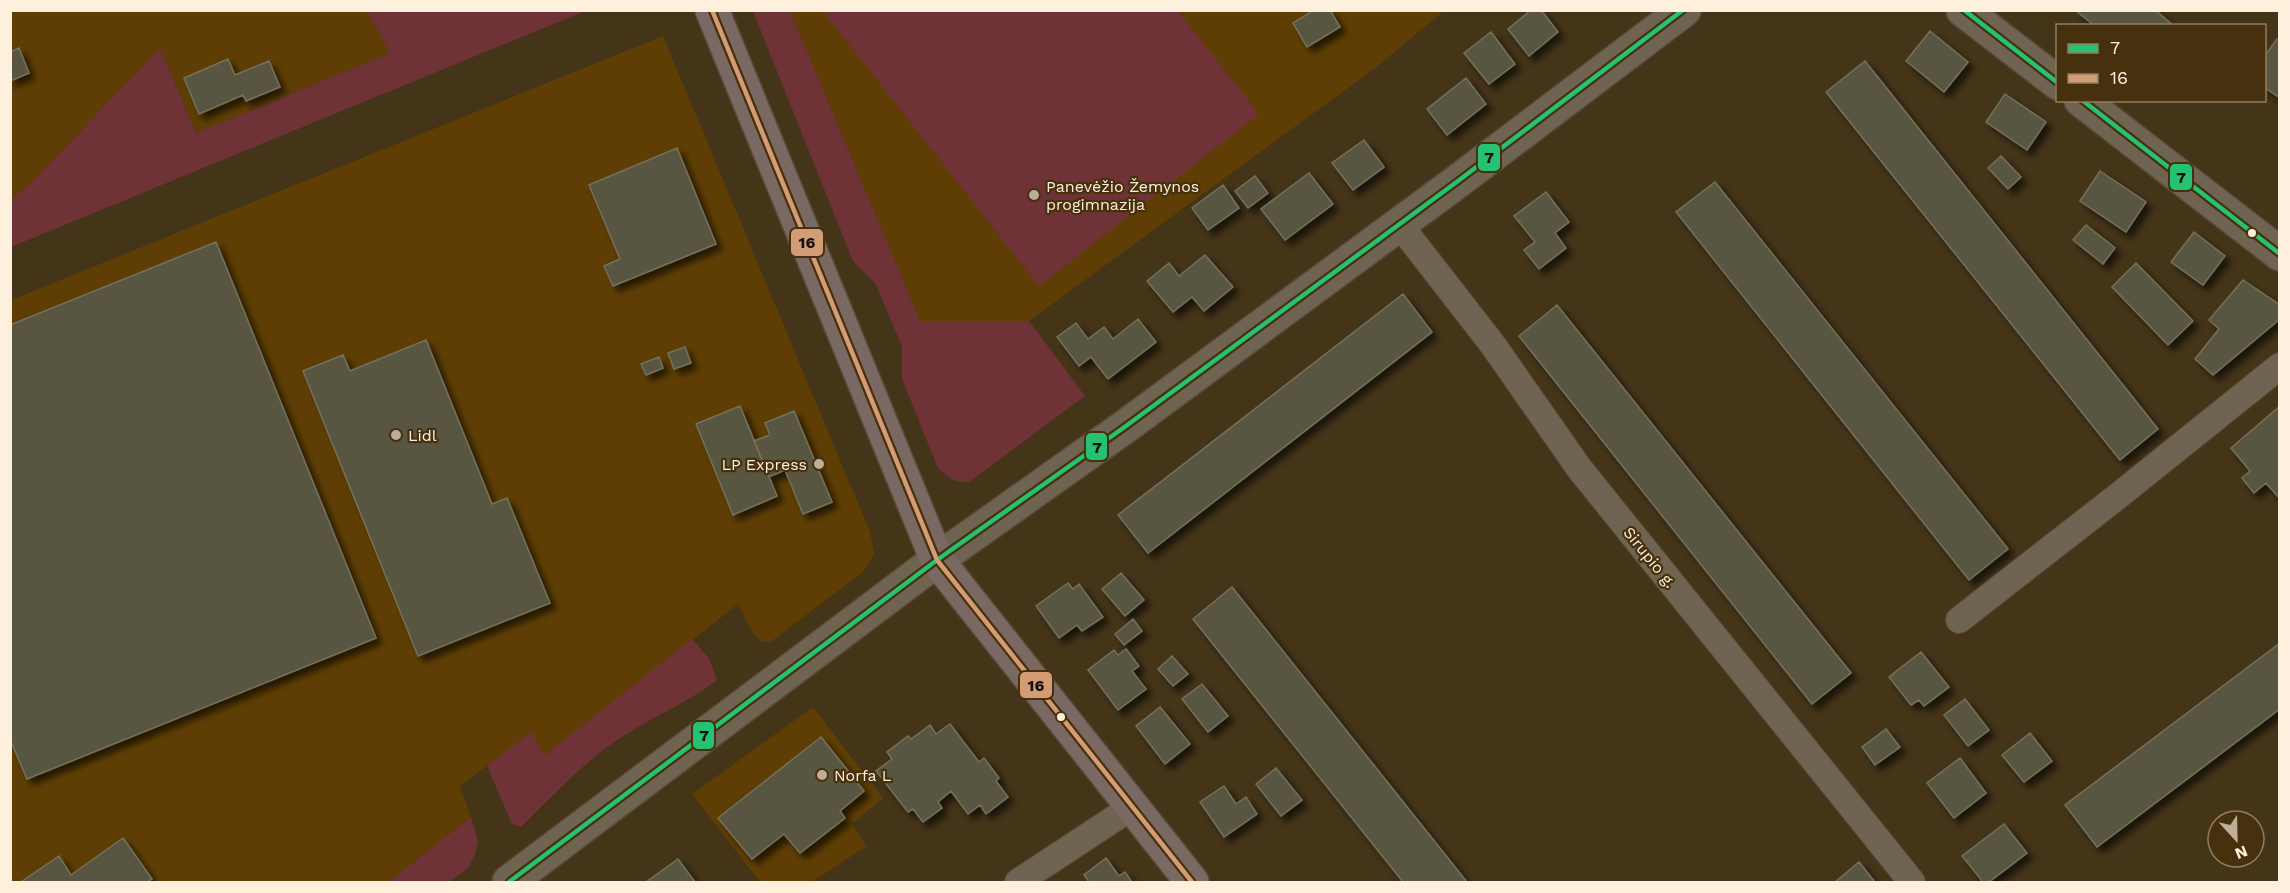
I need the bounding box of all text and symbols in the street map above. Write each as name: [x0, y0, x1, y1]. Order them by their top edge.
legend: [2056, 24, 2266, 102]
text: 7: [2110, 37, 2120, 58]
text: 16: [2110, 67, 2128, 88]
line badge: 7: [1477, 143, 1501, 172]
text: 7: [1484, 148, 1494, 167]
line badge: 7: [2169, 163, 2193, 191]
text: 7: [2176, 168, 2186, 187]
place label: Panevėžio Žemynos progimnazija: [1046, 177, 1199, 214]
marker: Panevėžio Žemynos progimnazija: [1027, 188, 1041, 202]
unlabelled marker: [2246, 227, 2258, 239]
line badge: 16: [790, 228, 824, 257]
text: 16: [799, 233, 816, 252]
place label: Lidl: [408, 426, 437, 445]
marker: Lidl: [389, 428, 403, 442]
line badge: 7: [1085, 432, 1108, 461]
text: 7: [1092, 438, 1102, 457]
place label: LP Express: [721, 455, 807, 474]
marker: LP Express: [812, 457, 826, 471]
street label: Sirupio g.: [1619, 523, 1680, 592]
line badge: 16: [1019, 671, 1053, 699]
text: 16: [1028, 676, 1045, 695]
unlabelled marker: [1055, 711, 1067, 723]
line badge: 7: [692, 721, 715, 750]
text: 7: [699, 726, 709, 745]
place label: Norfa L: [834, 766, 892, 785]
marker: Norfa L: [815, 768, 829, 782]
north arrow: [2206, 809, 2266, 869]
text: N: [2232, 841, 2250, 863]

